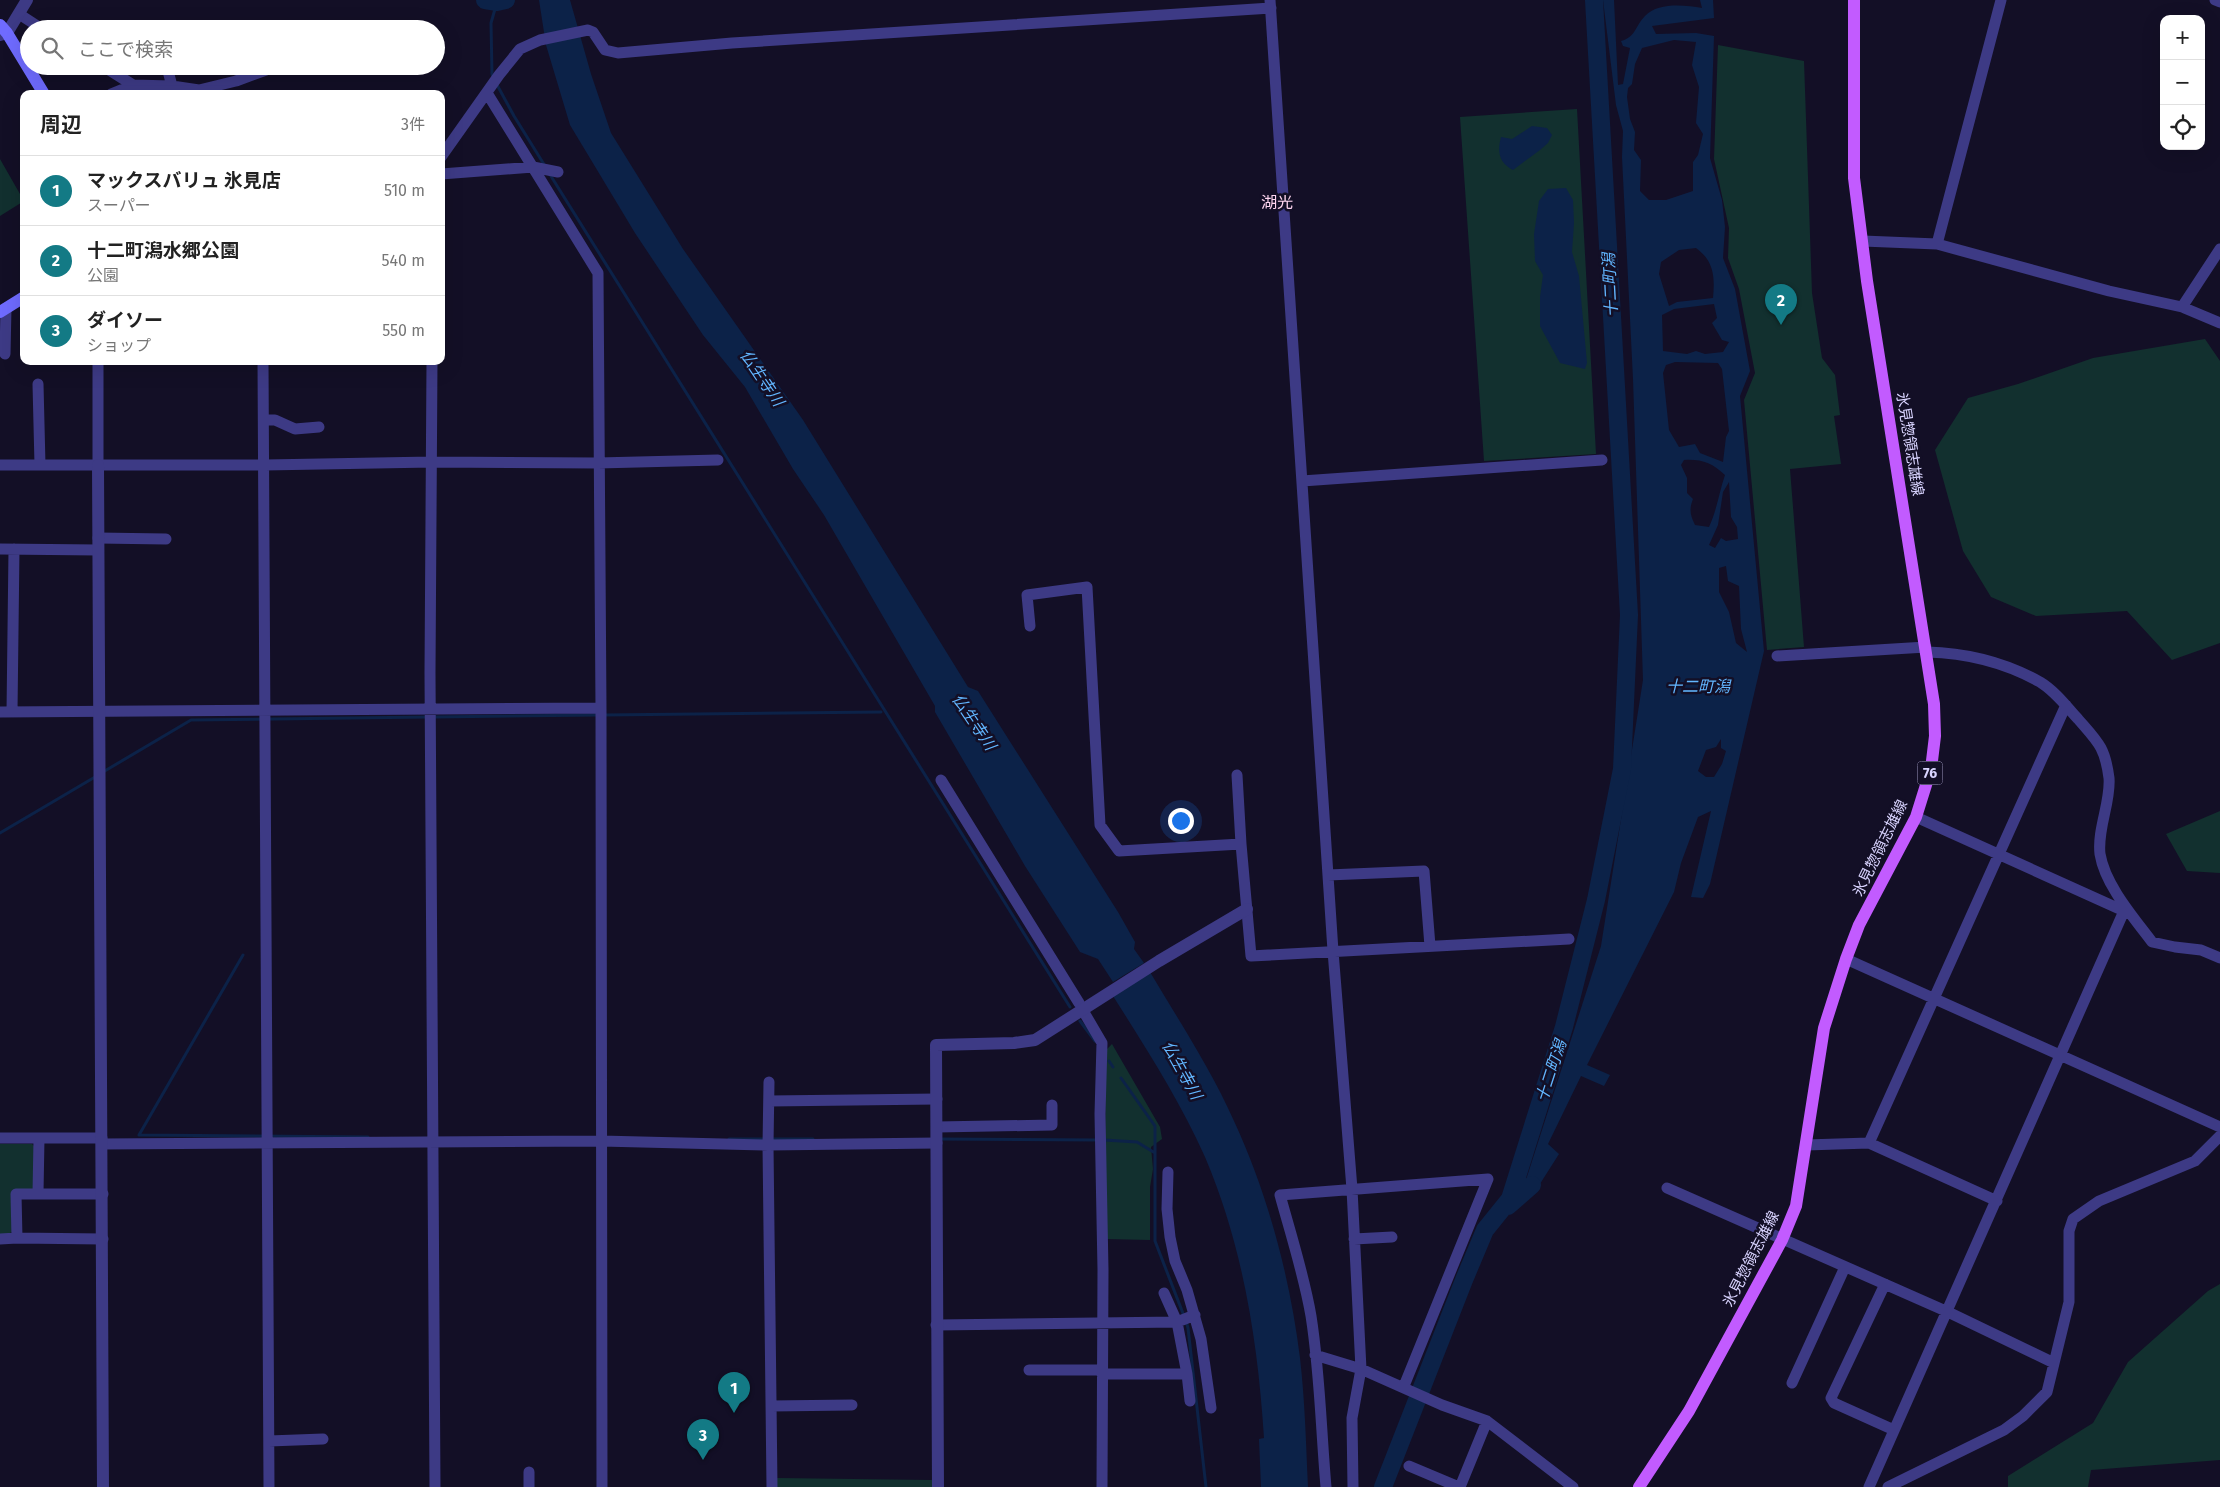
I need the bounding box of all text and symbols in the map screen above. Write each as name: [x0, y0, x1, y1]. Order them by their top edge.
map controls: [2160, 15, 2205, 150]
button: +: [2160, 15, 2205, 60]
search box: [20, 20, 445, 75]
icon: search: [38, 34, 66, 62]
text: ここで検索: [78, 38, 173, 61]
button: −: [2160, 60, 2205, 105]
button: locate: [2160, 105, 2205, 150]
text: 周辺: [40, 112, 82, 138]
text: 3件: [401, 115, 425, 134]
text: マックスバリュ 氷見店: [87, 169, 281, 192]
text: 1: [52, 181, 60, 200]
text: 510 m: [384, 181, 425, 200]
district label: 湖光: [1261, 193, 1293, 212]
text: スーパー: [87, 196, 151, 215]
text: 十二町潟水郷公園: [87, 239, 239, 262]
text: 2: [52, 251, 60, 270]
text: 540 m: [382, 251, 425, 270]
water label: 十二町潟: [1599, 251, 1621, 317]
text: 公園: [87, 266, 119, 285]
pin: 2: [1765, 284, 1797, 325]
text: ダイソー: [87, 309, 163, 332]
text: 3: [52, 321, 60, 340]
text: 550 m: [382, 321, 425, 340]
text: ショップ: [87, 336, 151, 355]
water label: 仏生寺川: [736, 346, 789, 411]
street label: 氷見惣領志雄線: [1893, 391, 1927, 497]
water label: 十二町潟: [1666, 677, 1732, 696]
water label: 仏生寺川: [948, 690, 1001, 755]
road number: 76: [1918, 761, 1942, 784]
street label: 氷見惣領志雄線: [1849, 797, 1911, 899]
your location: [1168, 808, 1194, 834]
water label: 十二町潟: [1532, 1036, 1571, 1104]
water label: 仏生寺川: [1158, 1037, 1207, 1104]
street label: 氷見惣領志雄線: [1719, 1208, 1783, 1310]
pin: 1: [718, 1372, 750, 1413]
pin: 3: [687, 1419, 719, 1460]

